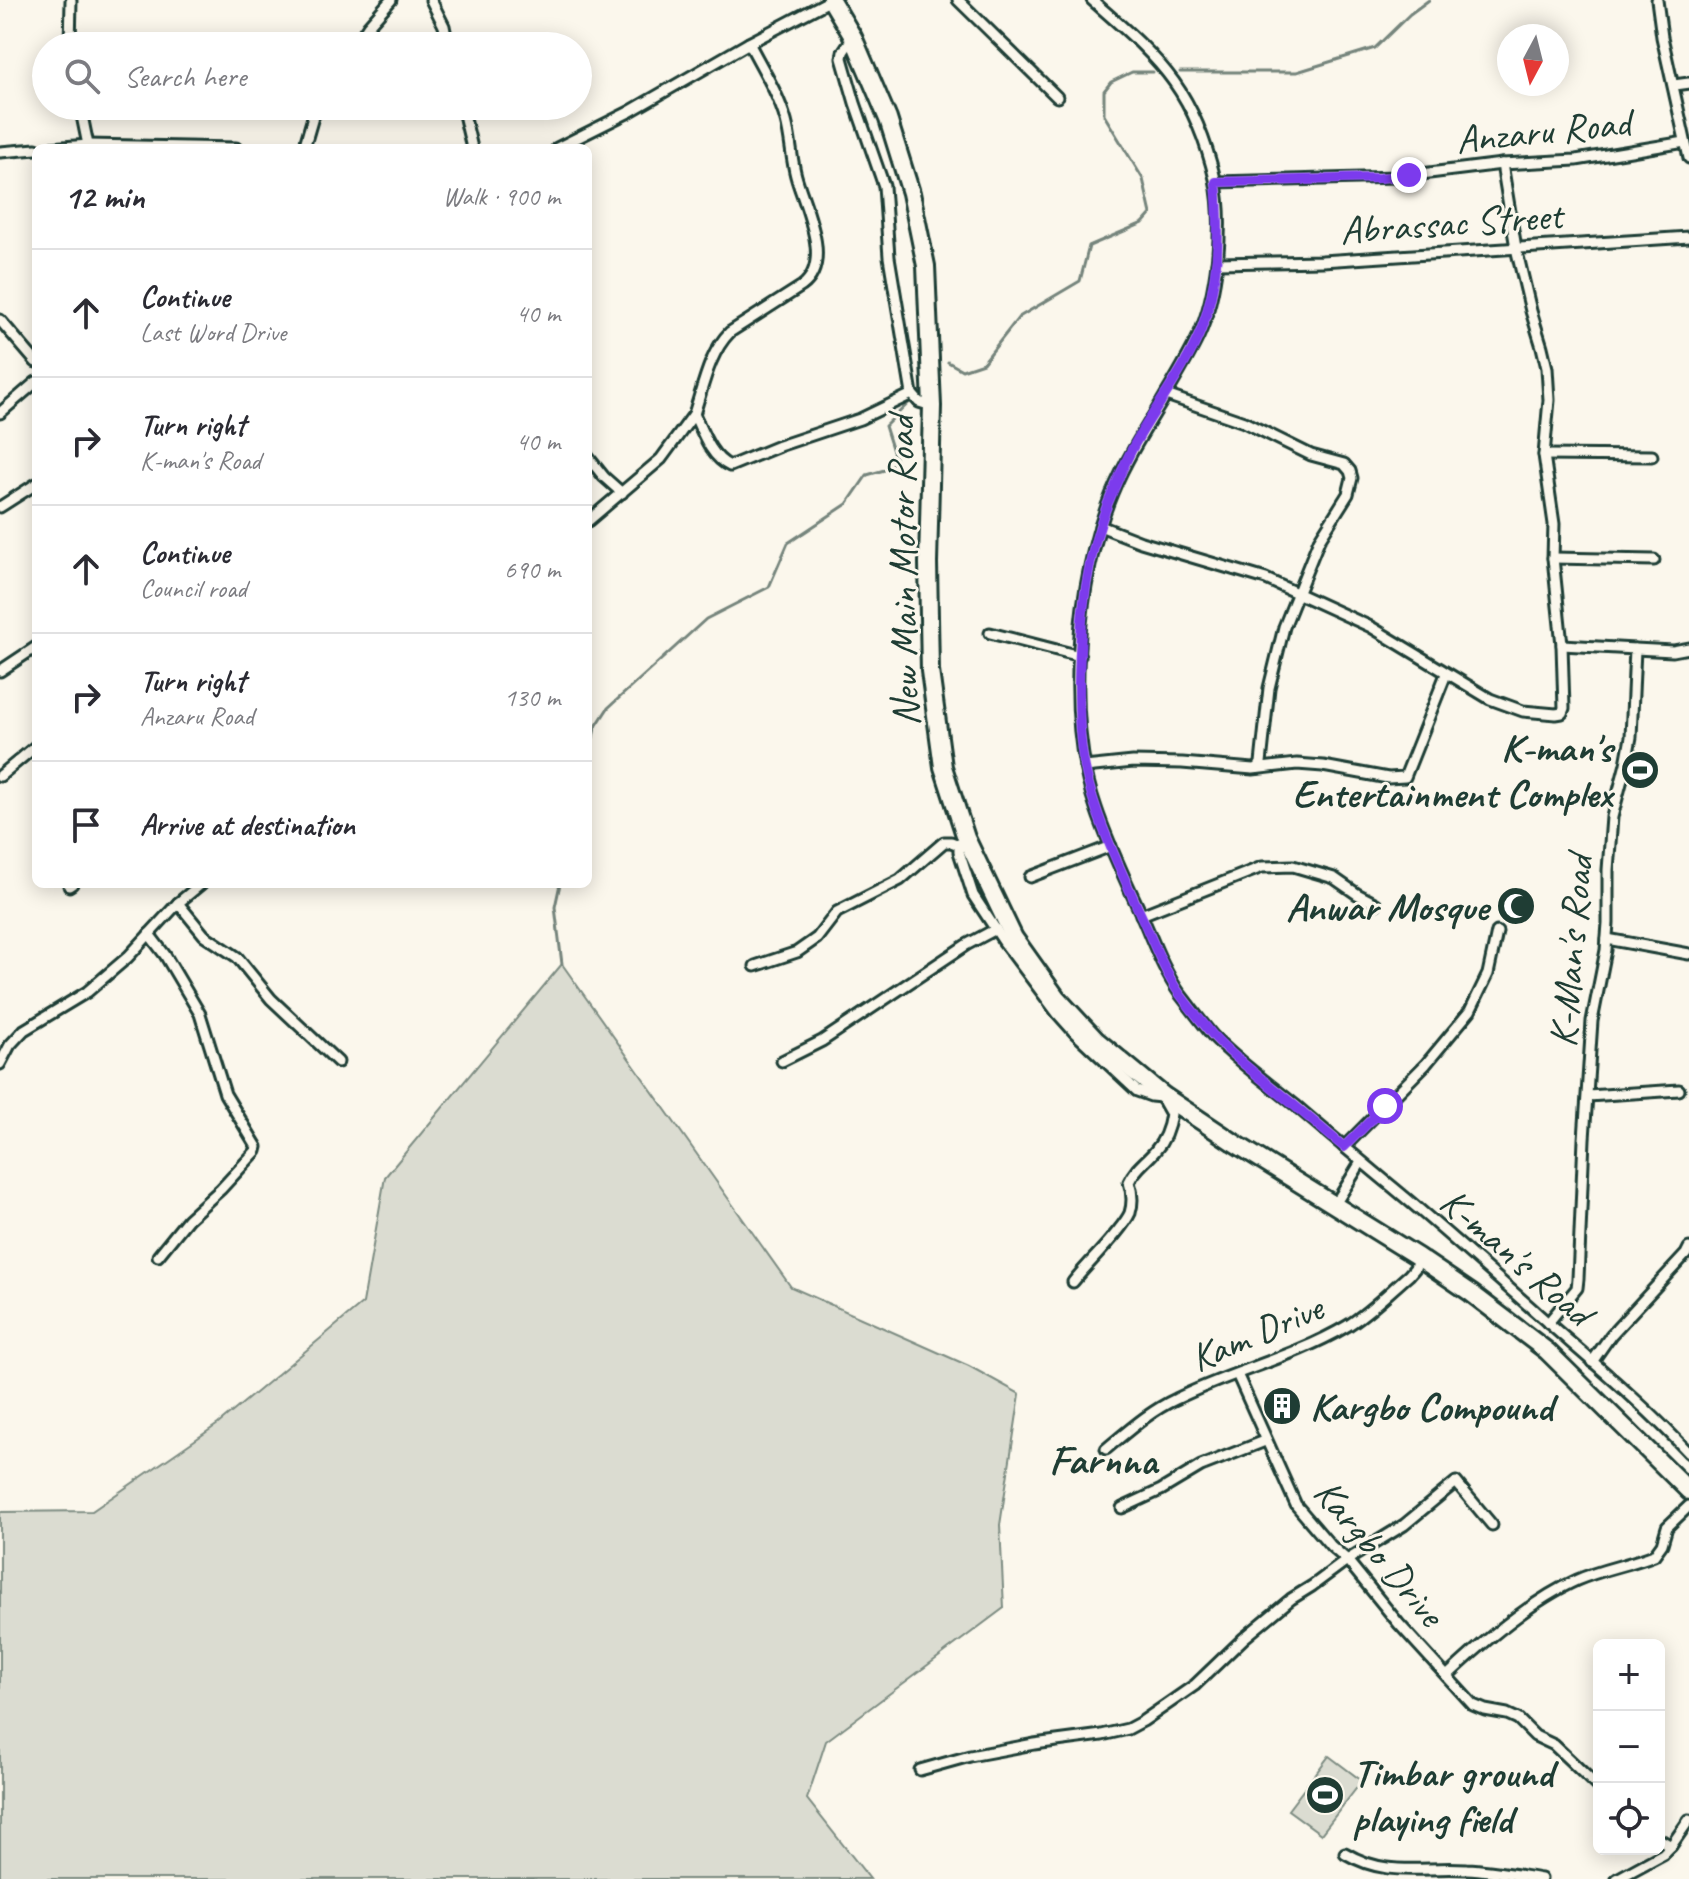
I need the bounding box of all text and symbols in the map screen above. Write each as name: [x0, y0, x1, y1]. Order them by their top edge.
north arrow: [1497, 24, 1569, 96]
search box: [32, 32, 592, 120]
icon: search: [60, 54, 104, 98]
text: Search here: [124, 57, 246, 95]
street label: Anzaru Road: [1453, 96, 1639, 165]
route end: [1391, 157, 1427, 193]
text: 12 min: [64, 175, 144, 218]
text: Walk · 900 m: [443, 180, 560, 213]
street label: Abrassac Street: [1338, 190, 1568, 256]
text: Continue: [140, 278, 230, 316]
icon: ahead: [64, 291, 108, 335]
text: 40 m: [516, 297, 560, 330]
text: Last Word Drive: [140, 316, 286, 349]
text: Turn right: [140, 406, 245, 444]
street label: New Main Motor Road: [875, 409, 931, 727]
icon: right: [64, 419, 108, 463]
text: 40 m: [516, 425, 560, 458]
text: K-man's Road: [140, 444, 261, 477]
text: Continue: [140, 534, 230, 572]
icon: ahead: [64, 547, 108, 591]
text: 690 m: [504, 553, 560, 586]
text: Council road: [140, 572, 247, 605]
text: Turn right: [140, 662, 245, 700]
icon: right: [64, 675, 108, 719]
text: 130 m: [504, 681, 560, 714]
text: Anzaru Road: [140, 700, 254, 733]
place label: K-man's Entertainment Complex: [1292, 723, 1616, 819]
sports icon: K-man's Entertainment Complex: [1619, 749, 1661, 791]
icon: arrive: [64, 803, 108, 847]
text: Arrive at destination: [140, 806, 355, 844]
street label: K-Man's Road: [1538, 847, 1605, 1049]
place label: Anwar Mosque: [1286, 882, 1492, 932]
mosque icon: Anwar Mosque: [1495, 885, 1537, 927]
route start: [1367, 1088, 1403, 1124]
street label: K-man's Road: [1430, 1177, 1608, 1341]
street label: Kam Drive: [1183, 1282, 1333, 1383]
place label: Kargbo Compound: [1310, 1382, 1560, 1432]
building icon: Kargbo Compound: [1261, 1385, 1303, 1427]
district label: Farnna: [1049, 1434, 1160, 1487]
street label: Kargbo Drive: [1303, 1469, 1457, 1639]
map controls: [1593, 1639, 1665, 1855]
button: +: [1593, 1639, 1665, 1711]
button: −: [1593, 1711, 1665, 1783]
place label: Timbar ground playing field: [1353, 1748, 1560, 1844]
sports icon: Timbar ground playing field: [1304, 1774, 1346, 1816]
button: locate: [1593, 1783, 1665, 1855]

